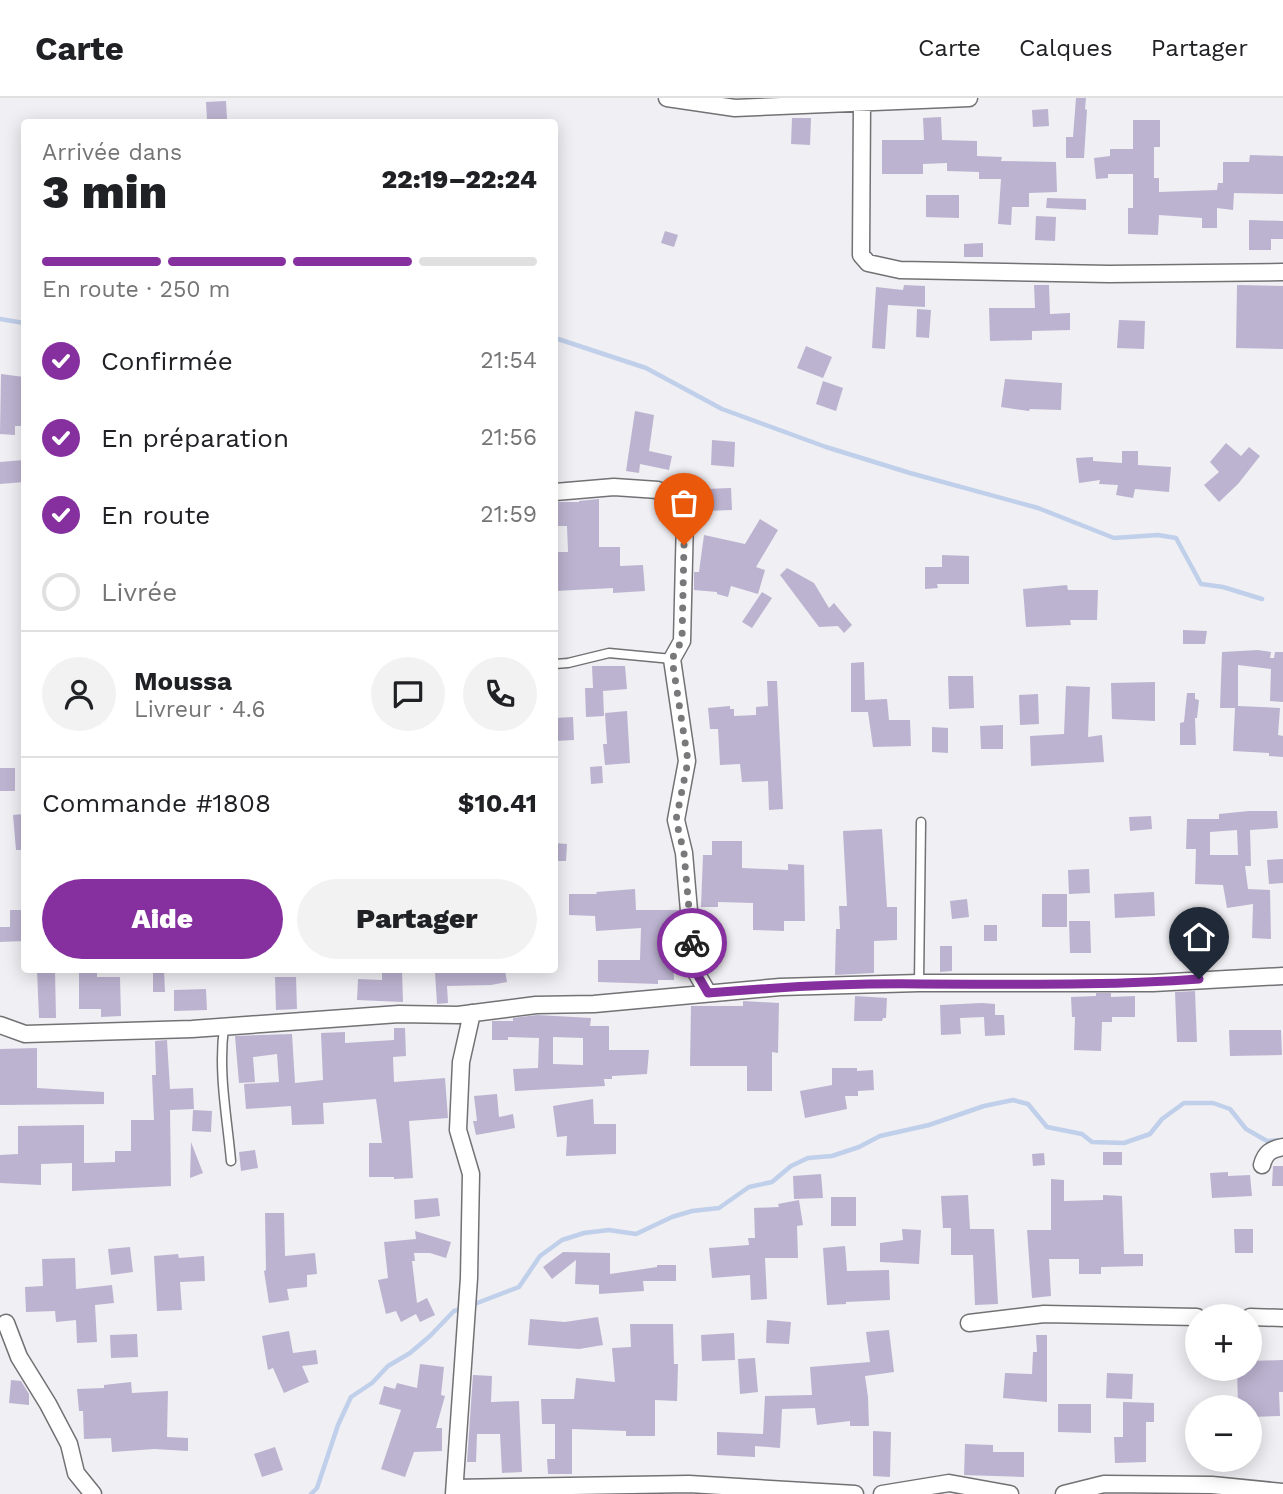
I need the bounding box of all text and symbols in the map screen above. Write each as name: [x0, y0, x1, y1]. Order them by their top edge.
text: Carte: [35, 29, 124, 68]
text: Carte: [918, 34, 981, 62]
text: Calques: [1019, 34, 1113, 62]
text: Partager: [1151, 34, 1248, 62]
text: Arrivée dans: [42, 139, 182, 166]
text: 22:19–22:24: [381, 164, 537, 194]
text: 3 min: [42, 165, 167, 219]
text: En route · 250 m: [42, 276, 230, 303]
icon: check: [42, 342, 80, 380]
text: Confirmée: [101, 346, 233, 376]
text: 21:54: [480, 347, 537, 374]
icon: check: [42, 419, 80, 457]
text: En préparation: [101, 423, 289, 453]
text: 21:56: [480, 424, 537, 451]
pin: [654, 473, 714, 545]
icon: bag: [665, 484, 703, 522]
icon: check: [42, 496, 80, 534]
text: En route: [101, 500, 210, 530]
text: 21:59: [480, 501, 537, 528]
text: Livrée: [101, 577, 177, 607]
button: person: [42, 657, 116, 731]
button: chat: [371, 657, 445, 731]
button: phone: [463, 657, 537, 731]
text: Moussa: [134, 666, 232, 696]
text: Livreur · 4.6: [134, 696, 266, 723]
text: Commande #1808: [42, 788, 271, 818]
text: $10.41: [458, 788, 537, 818]
button: Aide: [42, 879, 283, 959]
button: Partager: [297, 879, 537, 959]
pin: [1169, 907, 1229, 979]
courier: [657, 908, 727, 978]
icon: home: [1180, 918, 1218, 956]
icon: bike: [673, 924, 711, 962]
map controls: [1185, 1304, 1262, 1472]
button: +: [1185, 1304, 1262, 1381]
button: −: [1185, 1395, 1262, 1472]

